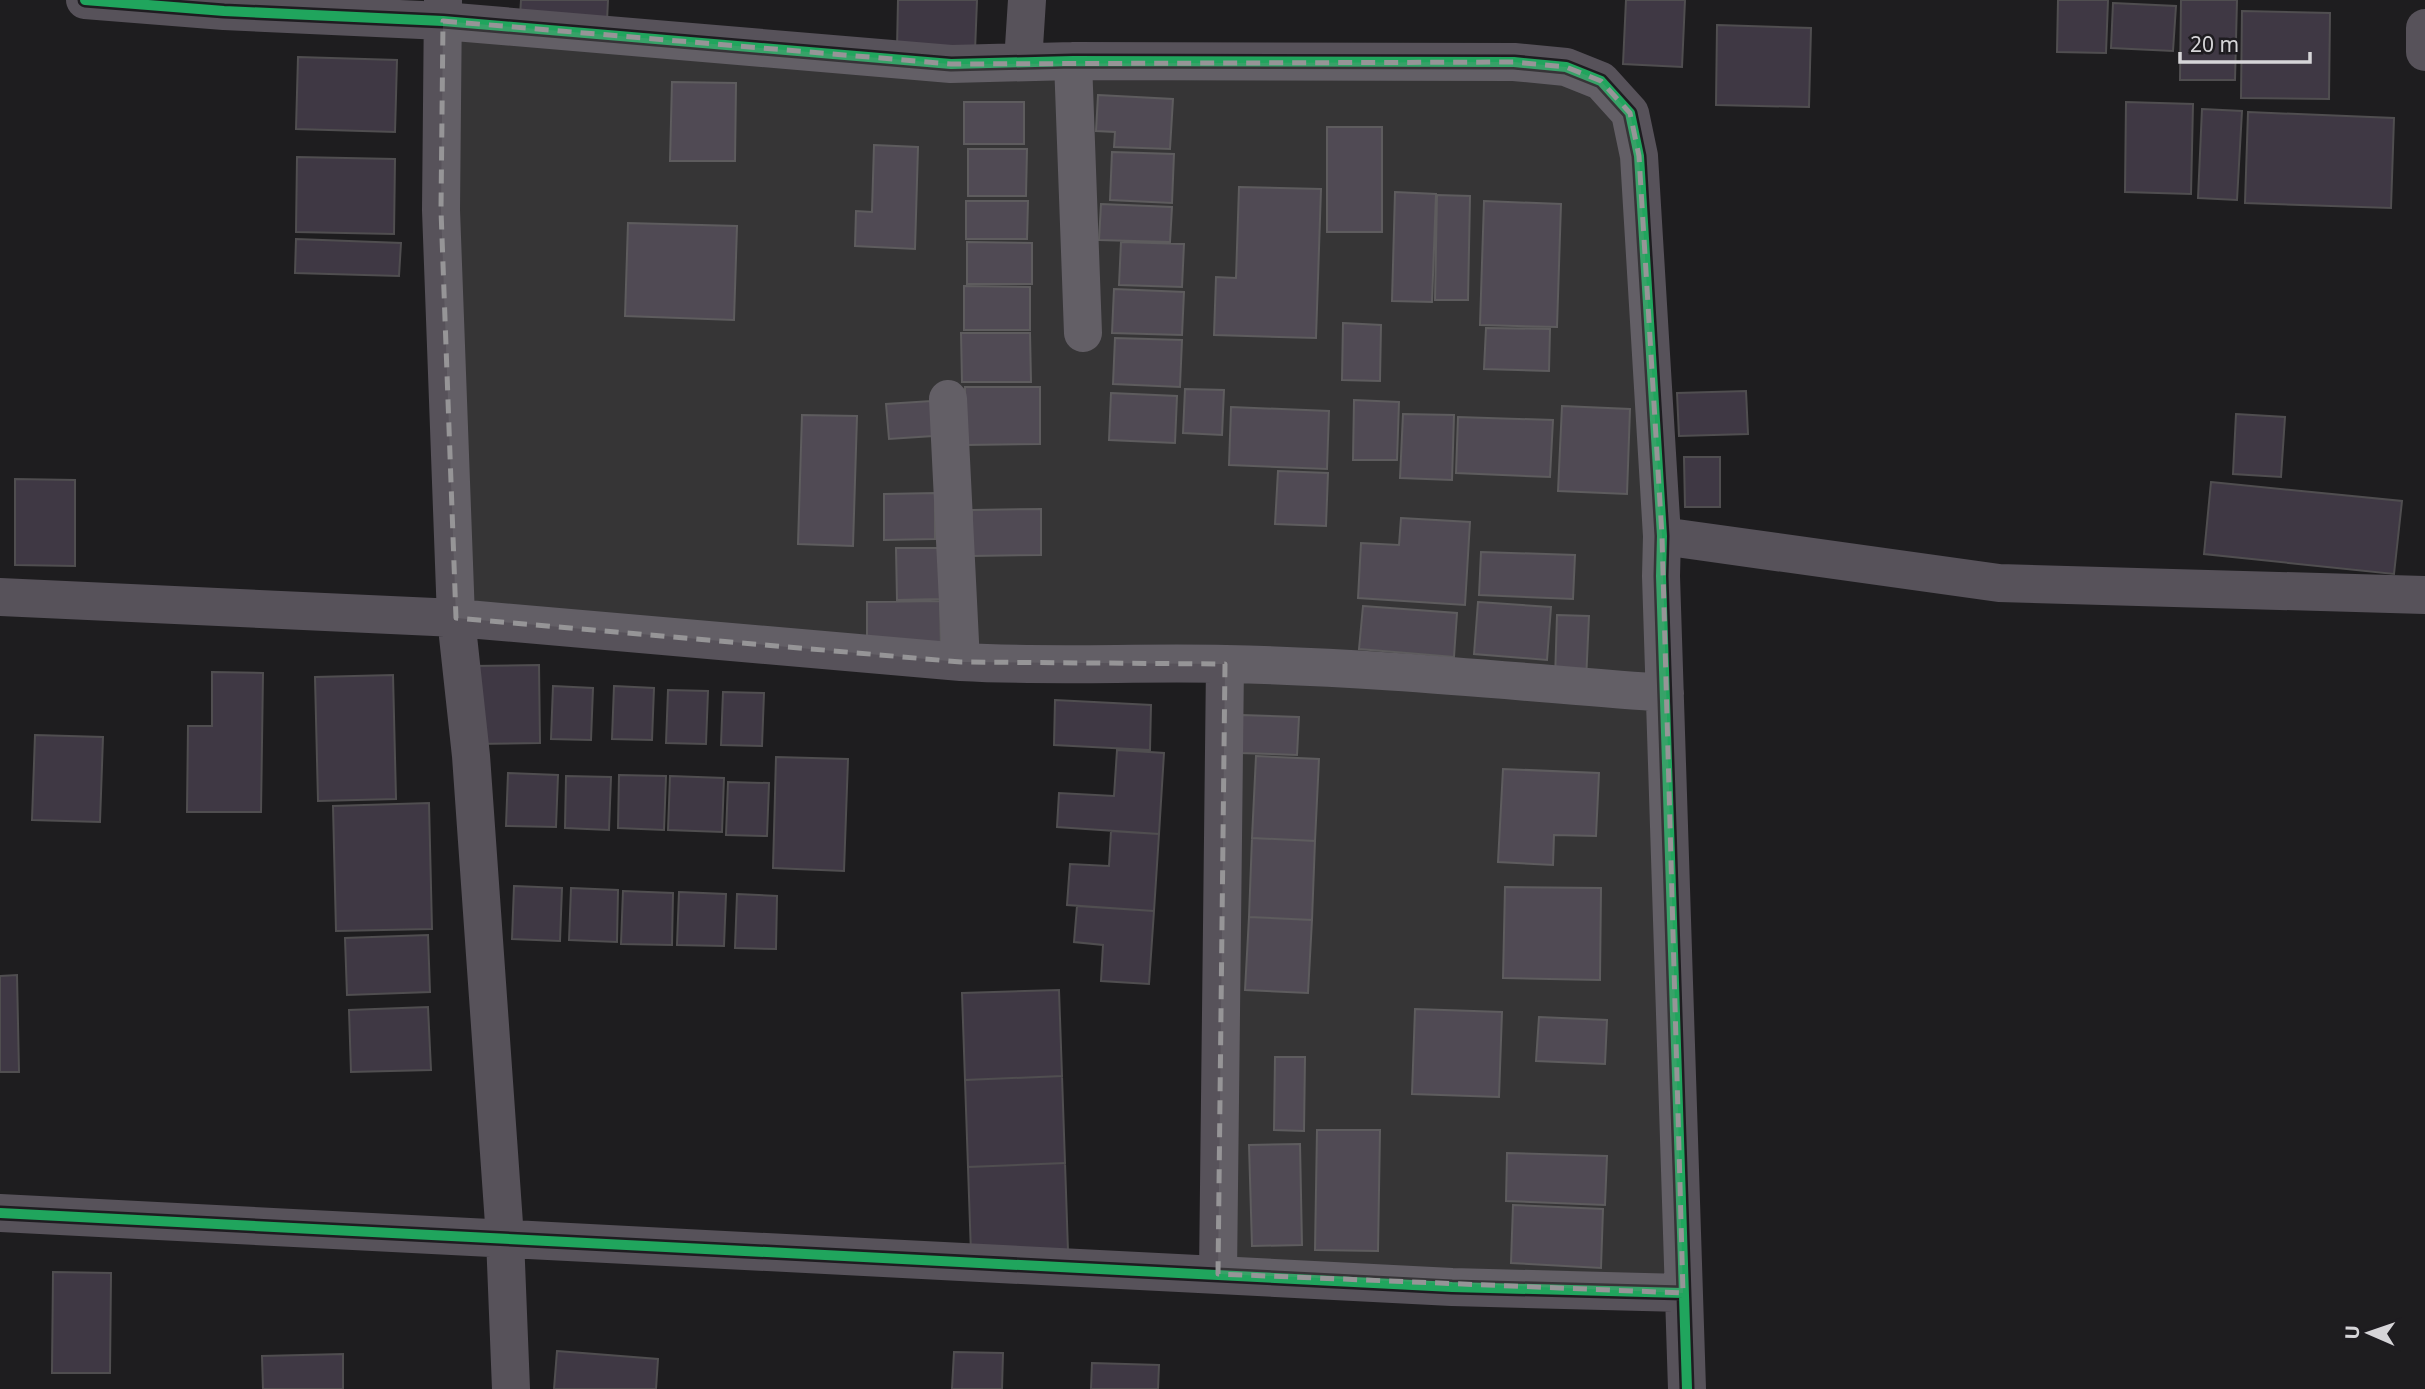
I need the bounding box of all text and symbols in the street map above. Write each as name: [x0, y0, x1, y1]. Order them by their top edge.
scale bar: [2180, 21, 2310, 65]
text: 20 m: [2190, 30, 2239, 58]
north arrow: [2334, 1298, 2404, 1368]
text: U: [2339, 1325, 2365, 1340]

